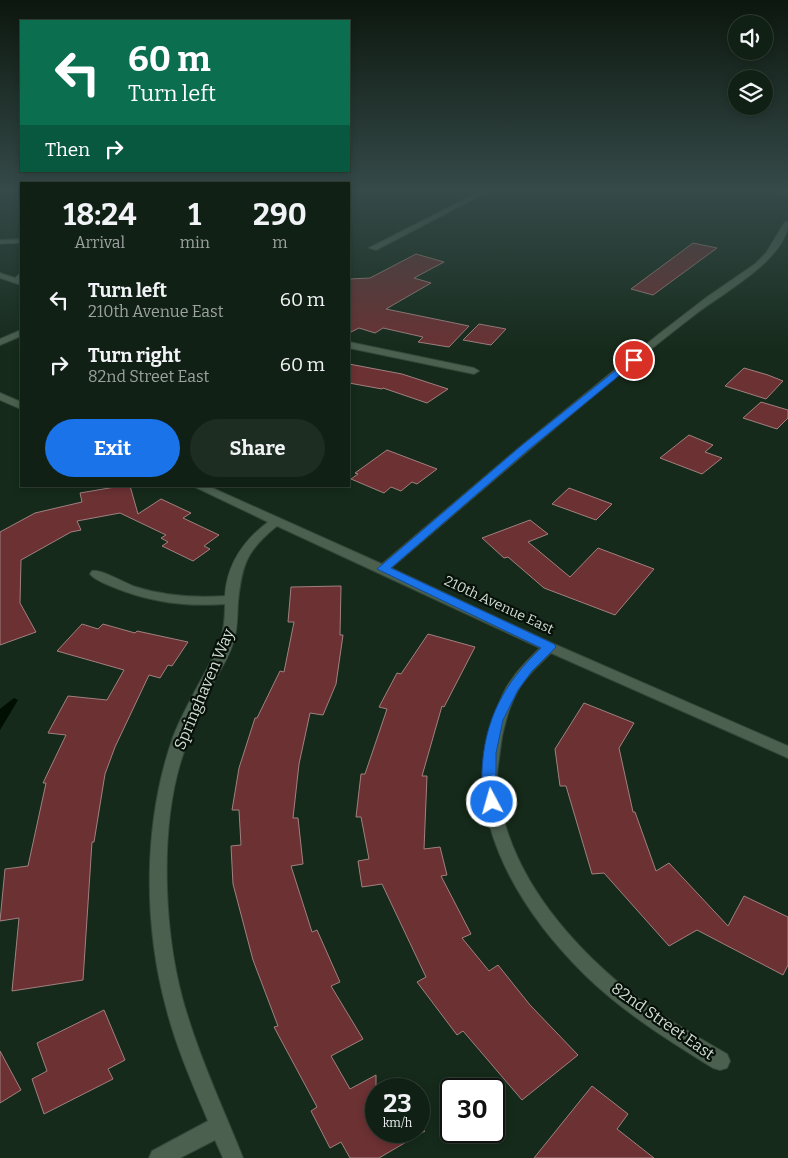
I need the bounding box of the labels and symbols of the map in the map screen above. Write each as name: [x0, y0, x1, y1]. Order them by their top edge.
pin: [613, 339, 655, 381]
street label: 210th Avenue East: [442, 572, 556, 638]
street label: Springhaven Way: [170, 625, 238, 752]
position arrow: [465, 775, 517, 827]
street label: 82nd Street East: [608, 978, 718, 1064]
speed limit sign: 30: [440, 1078, 505, 1143]

